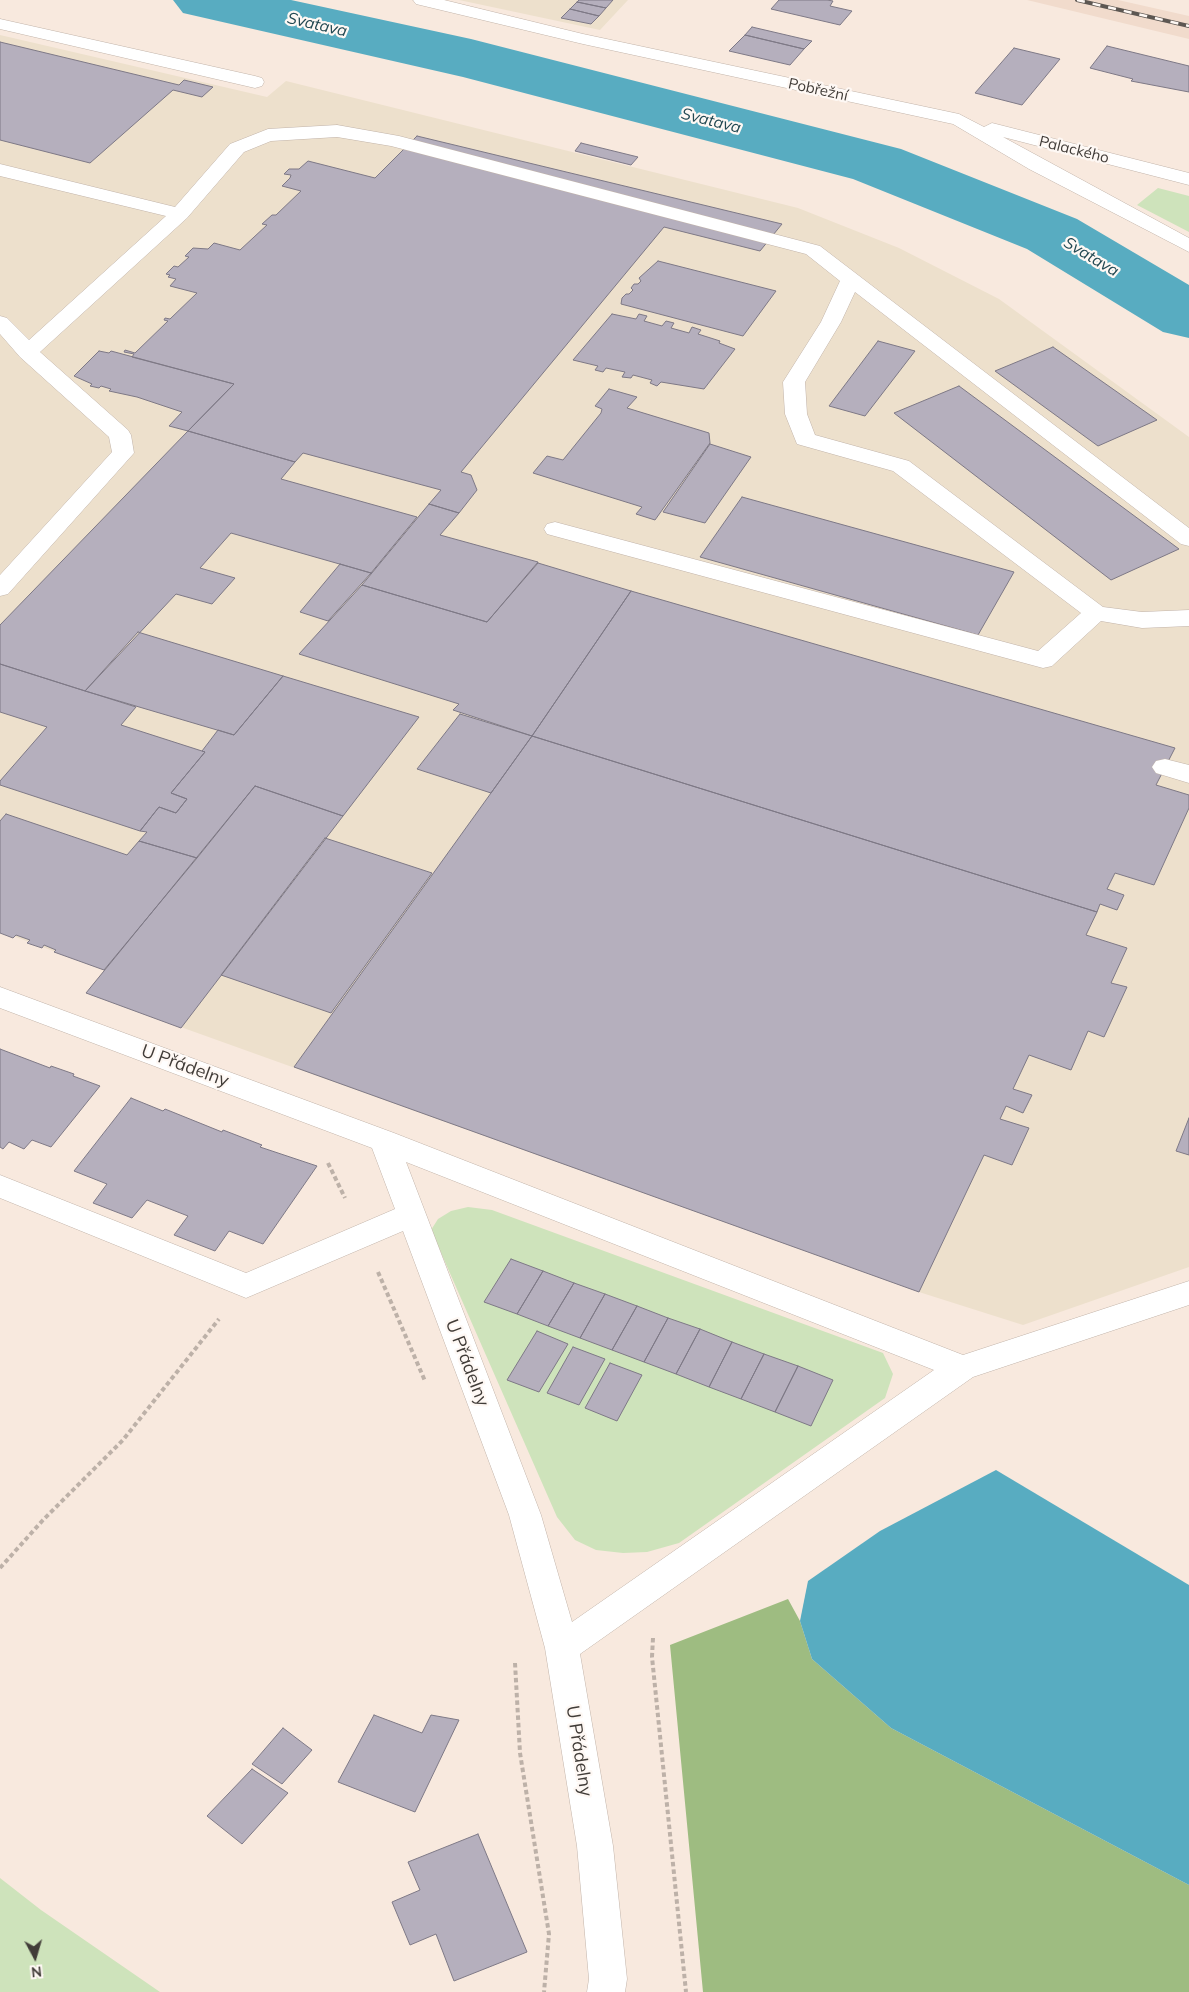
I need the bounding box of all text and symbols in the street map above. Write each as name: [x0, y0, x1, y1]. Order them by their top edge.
water label: Svatava: [285, 9, 349, 41]
street label: Pobřežní: [786, 75, 850, 105]
water label: Svatava: [679, 104, 743, 138]
street label: Palackého: [1037, 133, 1111, 167]
water label: Svatava: [1060, 233, 1122, 281]
street label: U Přádelny: [138, 1040, 232, 1092]
street label: U Přádelny: [441, 1316, 493, 1410]
street label: U Přádelny: [561, 1704, 597, 1798]
north arrow: [10, 1932, 60, 1982]
text: N: [30, 1962, 43, 1981]

